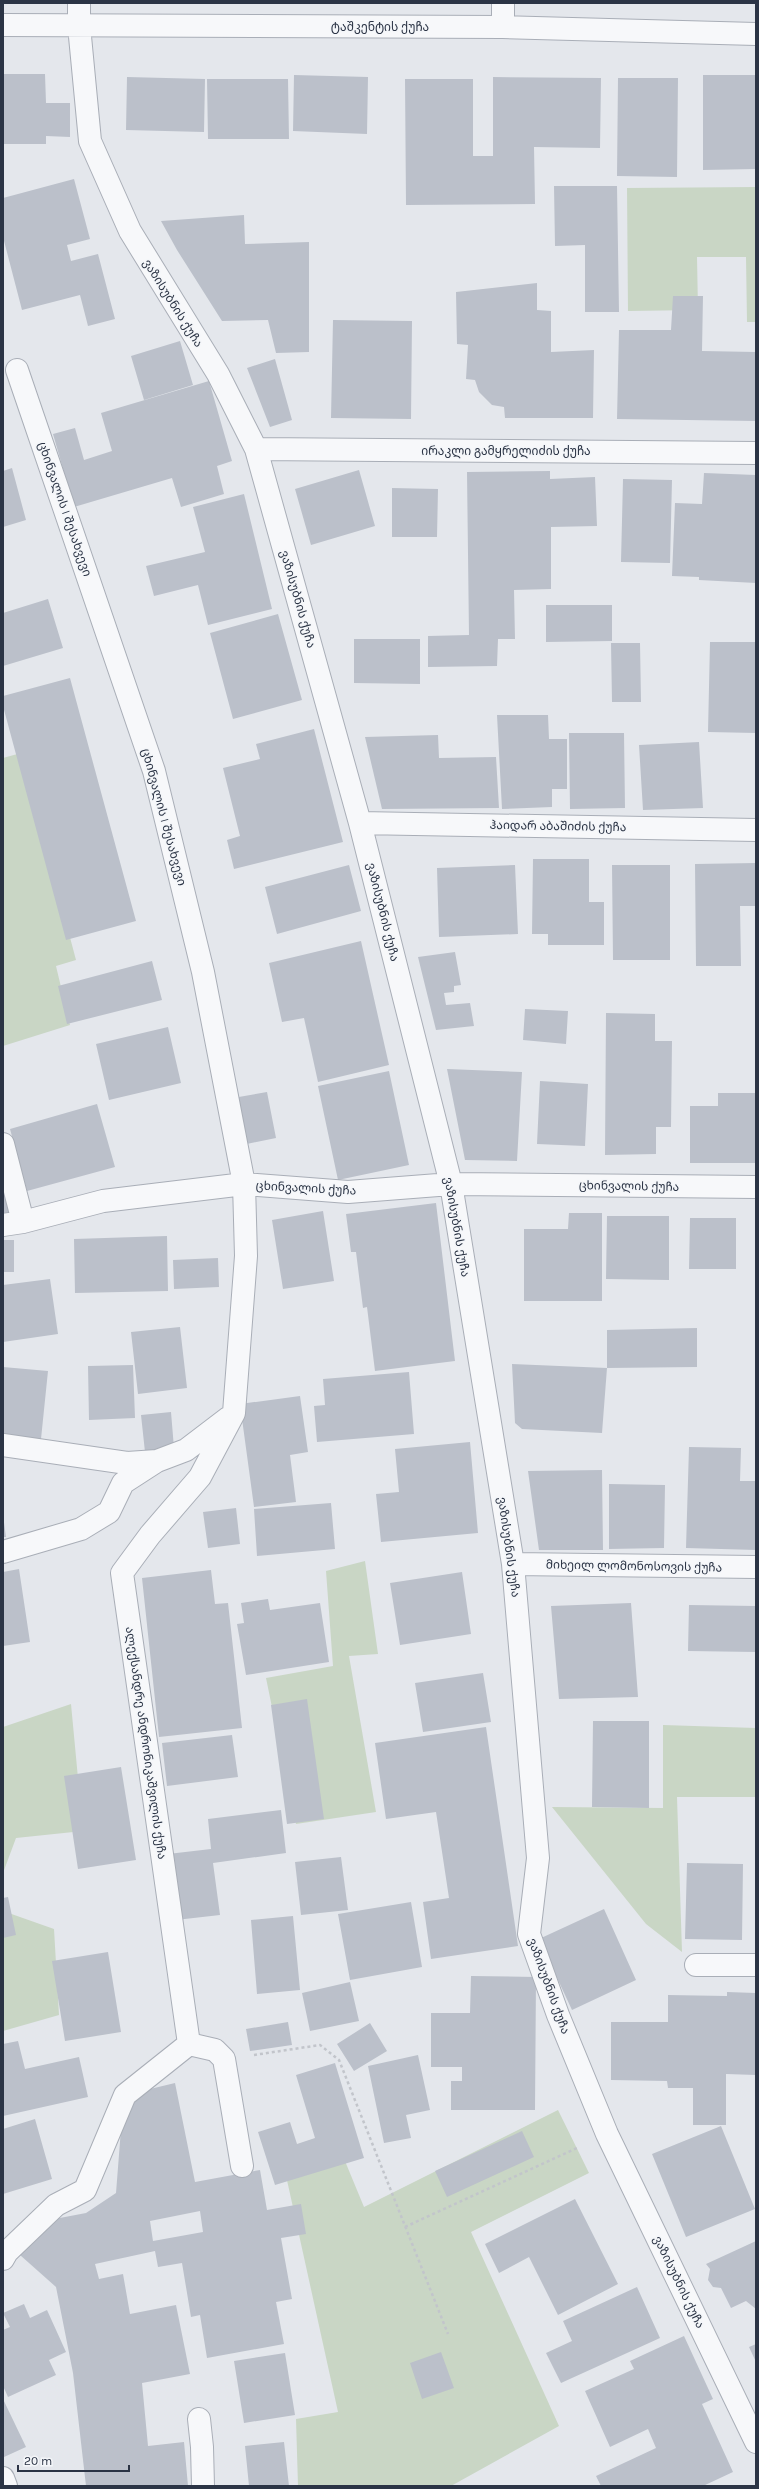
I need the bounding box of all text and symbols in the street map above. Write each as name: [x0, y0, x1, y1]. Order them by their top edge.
street label: ტაშკენტის ქუჩა: [331, 20, 429, 34]
street label: ვაზისუბნის ქუჩა: [140, 256, 206, 350]
street label: ცხინვალის I შესახვევი: [34, 440, 95, 579]
street label: ირაკლი გამყრელიძის ქუჩა: [421, 444, 591, 459]
street label: ვაზისუბნის ქუჩა: [277, 548, 319, 650]
street label: ცხინვალის I შესახვევი: [138, 747, 189, 887]
street label: ჰაიდარ აბაშიძის ქუჩა: [489, 818, 627, 835]
street label: ვაზისუბნის ქუჩა: [364, 861, 402, 963]
street label: ვაზისუბნის ქუჩა: [441, 1176, 473, 1278]
street label: ცხინვალის ქუჩა: [255, 1178, 357, 1199]
street label: ცხინვალის ქუჩა: [579, 1178, 679, 1195]
street label: ვაზისუბნის ქუჩა: [495, 1496, 523, 1598]
street label: მიხეილ ლომონოსოვის ქუჩა: [546, 1557, 722, 1576]
street label: ალექსანდრე ანდრონიკაშვილის ქუჩა: [122, 1626, 169, 1860]
street label: ვაზისუბნის ქუჩა: [525, 1936, 573, 2036]
street label: ვაზისუბნის ქუჩა: [651, 2233, 707, 2331]
scale bar: [18, 2447, 129, 2473]
text: 20 m: [24, 2454, 52, 2468]

